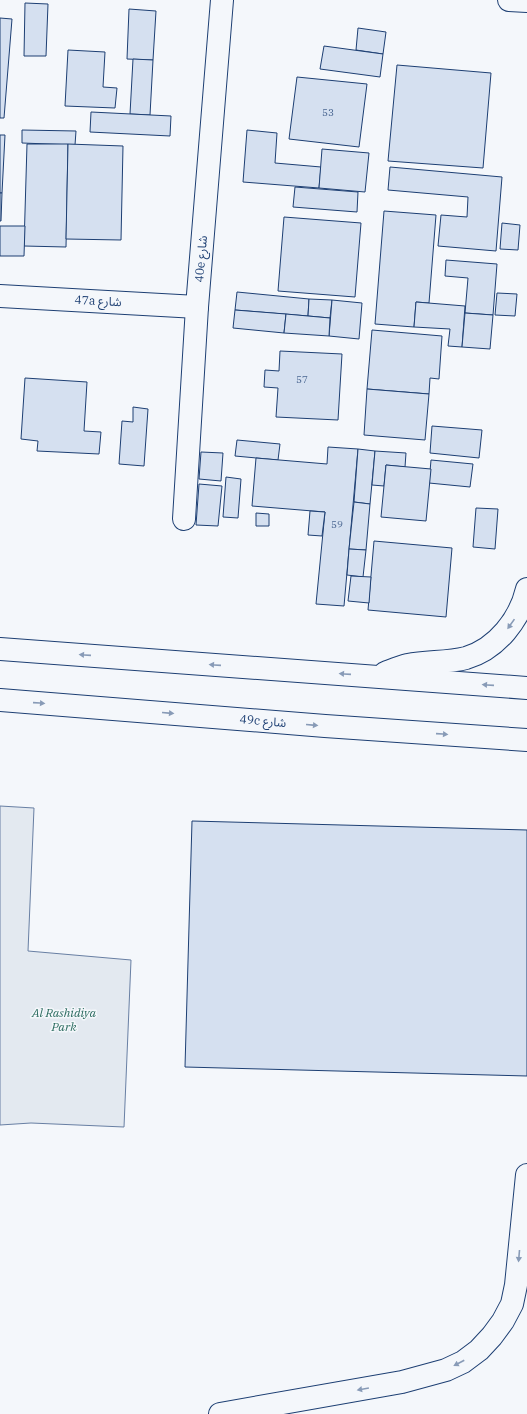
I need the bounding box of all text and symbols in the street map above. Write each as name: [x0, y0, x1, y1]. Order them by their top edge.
house number: 53: [322, 106, 334, 119]
street label: 40e شارع: [191, 235, 212, 283]
street label: 47a شارع: [74, 292, 122, 311]
house number: 57: [296, 373, 308, 386]
house number: 59: [331, 518, 343, 531]
one-way arrow: [507, 619, 515, 630]
one-way arrow: [79, 652, 91, 659]
one-way arrow: [209, 661, 221, 668]
one-way arrow: [338, 671, 351, 678]
one-way arrow: [482, 682, 494, 689]
one-way arrow: [33, 699, 45, 706]
one-way arrow: [162, 710, 175, 716]
street label: 49c شارع: [239, 711, 287, 732]
one-way arrow: [306, 721, 318, 728]
one-way arrow: [436, 730, 448, 737]
park label: Al Rashidiya Park: [31, 1005, 96, 1034]
one-way arrow: [516, 1250, 523, 1262]
one-way arrow: [453, 1360, 465, 1367]
one-way arrow: [357, 1386, 369, 1392]

